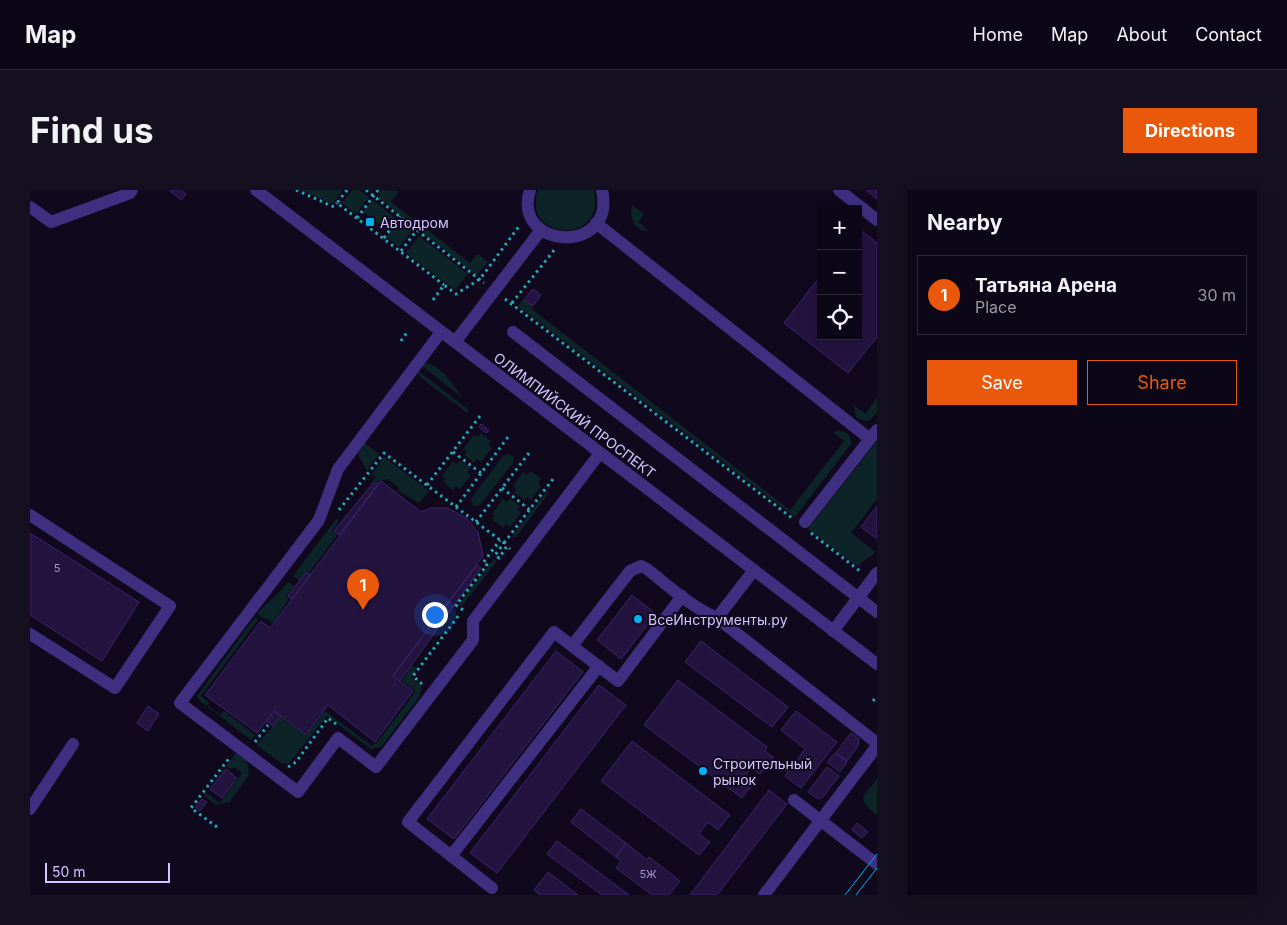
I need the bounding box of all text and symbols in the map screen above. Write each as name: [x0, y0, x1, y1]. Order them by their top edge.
text: Map: [25, 20, 76, 49]
text: Home: [973, 24, 1023, 45]
text: Map: [1051, 24, 1088, 45]
text: About: [1116, 24, 1167, 45]
text: Contact: [1195, 24, 1262, 45]
button: Directions: [1123, 108, 1257, 153]
text: Find us: [30, 109, 154, 151]
map controls: [817, 205, 862, 340]
button: +: [817, 205, 862, 250]
text: Nearby: [927, 210, 1002, 235]
place label: Автодром: [380, 214, 449, 231]
marker: Автодром: [364, 216, 376, 228]
button: −: [817, 250, 862, 295]
text: Татьяна Арена: [975, 274, 1117, 297]
text: 1: [941, 285, 947, 305]
text: 30 m: [1198, 285, 1236, 305]
button: locate: [817, 295, 862, 340]
text: Place: [975, 297, 1017, 317]
street label: ОЛИМПИЙСКИЙ ПРОСПЕКТ: [491, 348, 660, 481]
button: Save: [927, 360, 1077, 405]
button: Share: [1087, 360, 1237, 405]
house number: 5: [54, 561, 61, 575]
pin: 1: [347, 569, 379, 610]
your location: [422, 602, 448, 628]
place label: ВсеИнструменты.ру: [648, 611, 788, 628]
marker: ВсеИнструменты.ру: [632, 613, 644, 625]
place label: Строительный рынок: [713, 755, 812, 788]
marker: Строительный рынок: [697, 765, 709, 777]
scale bar: [45, 860, 170, 883]
text: 50 m: [52, 863, 86, 880]
house number: 5Ж: [639, 867, 657, 881]

